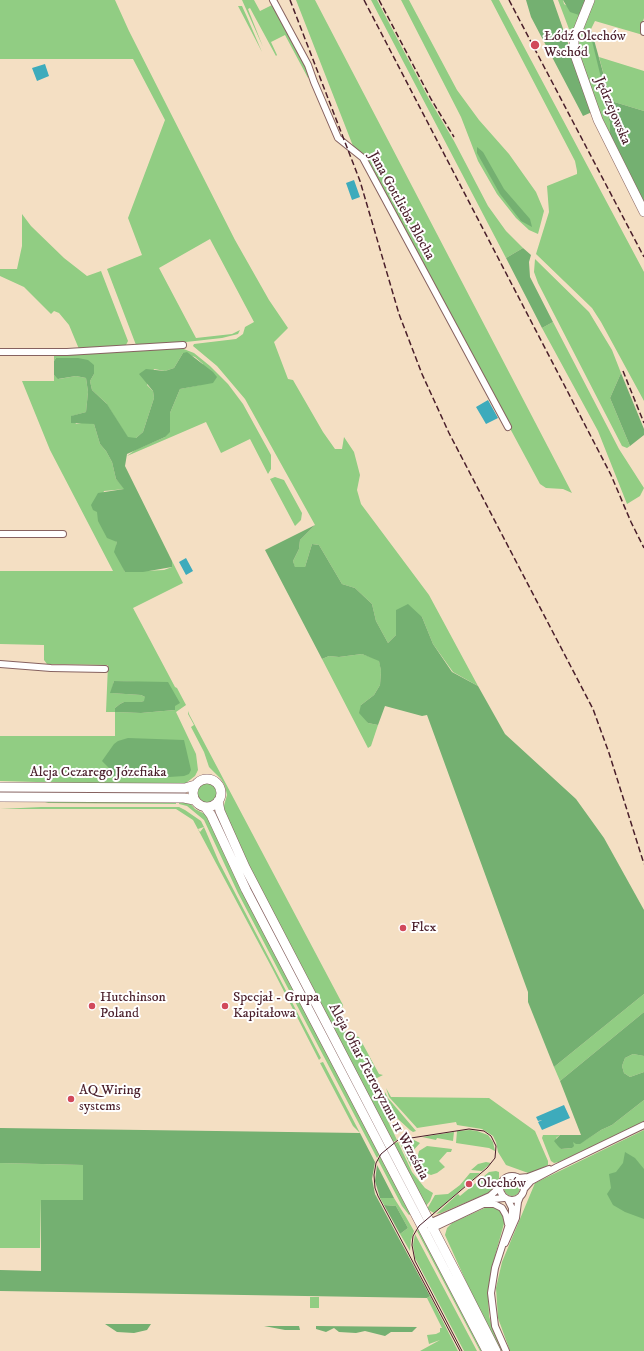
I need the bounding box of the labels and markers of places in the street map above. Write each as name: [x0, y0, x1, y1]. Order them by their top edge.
place label: Łódź Olechów Wschód: [544, 29, 626, 62]
marker: Łódź Olechów Wschód: [529, 39, 541, 51]
place label: Flex: [411, 920, 436, 936]
marker: Flex: [398, 923, 408, 933]
place label: Hutchinson Poland: [100, 990, 166, 1022]
place label: Specjał - Grupa Kapitałowa: [233, 990, 319, 1022]
marker: Hutchinson Poland: [87, 1001, 97, 1011]
marker: Specjał - Grupa Kapitałowa: [220, 1001, 230, 1011]
place label: AQ Wiring systems: [79, 1083, 141, 1116]
marker: AQ Wiring systems: [66, 1094, 76, 1104]
place label: Olechów: [477, 1176, 526, 1192]
marker: Olechów: [464, 1179, 474, 1189]

